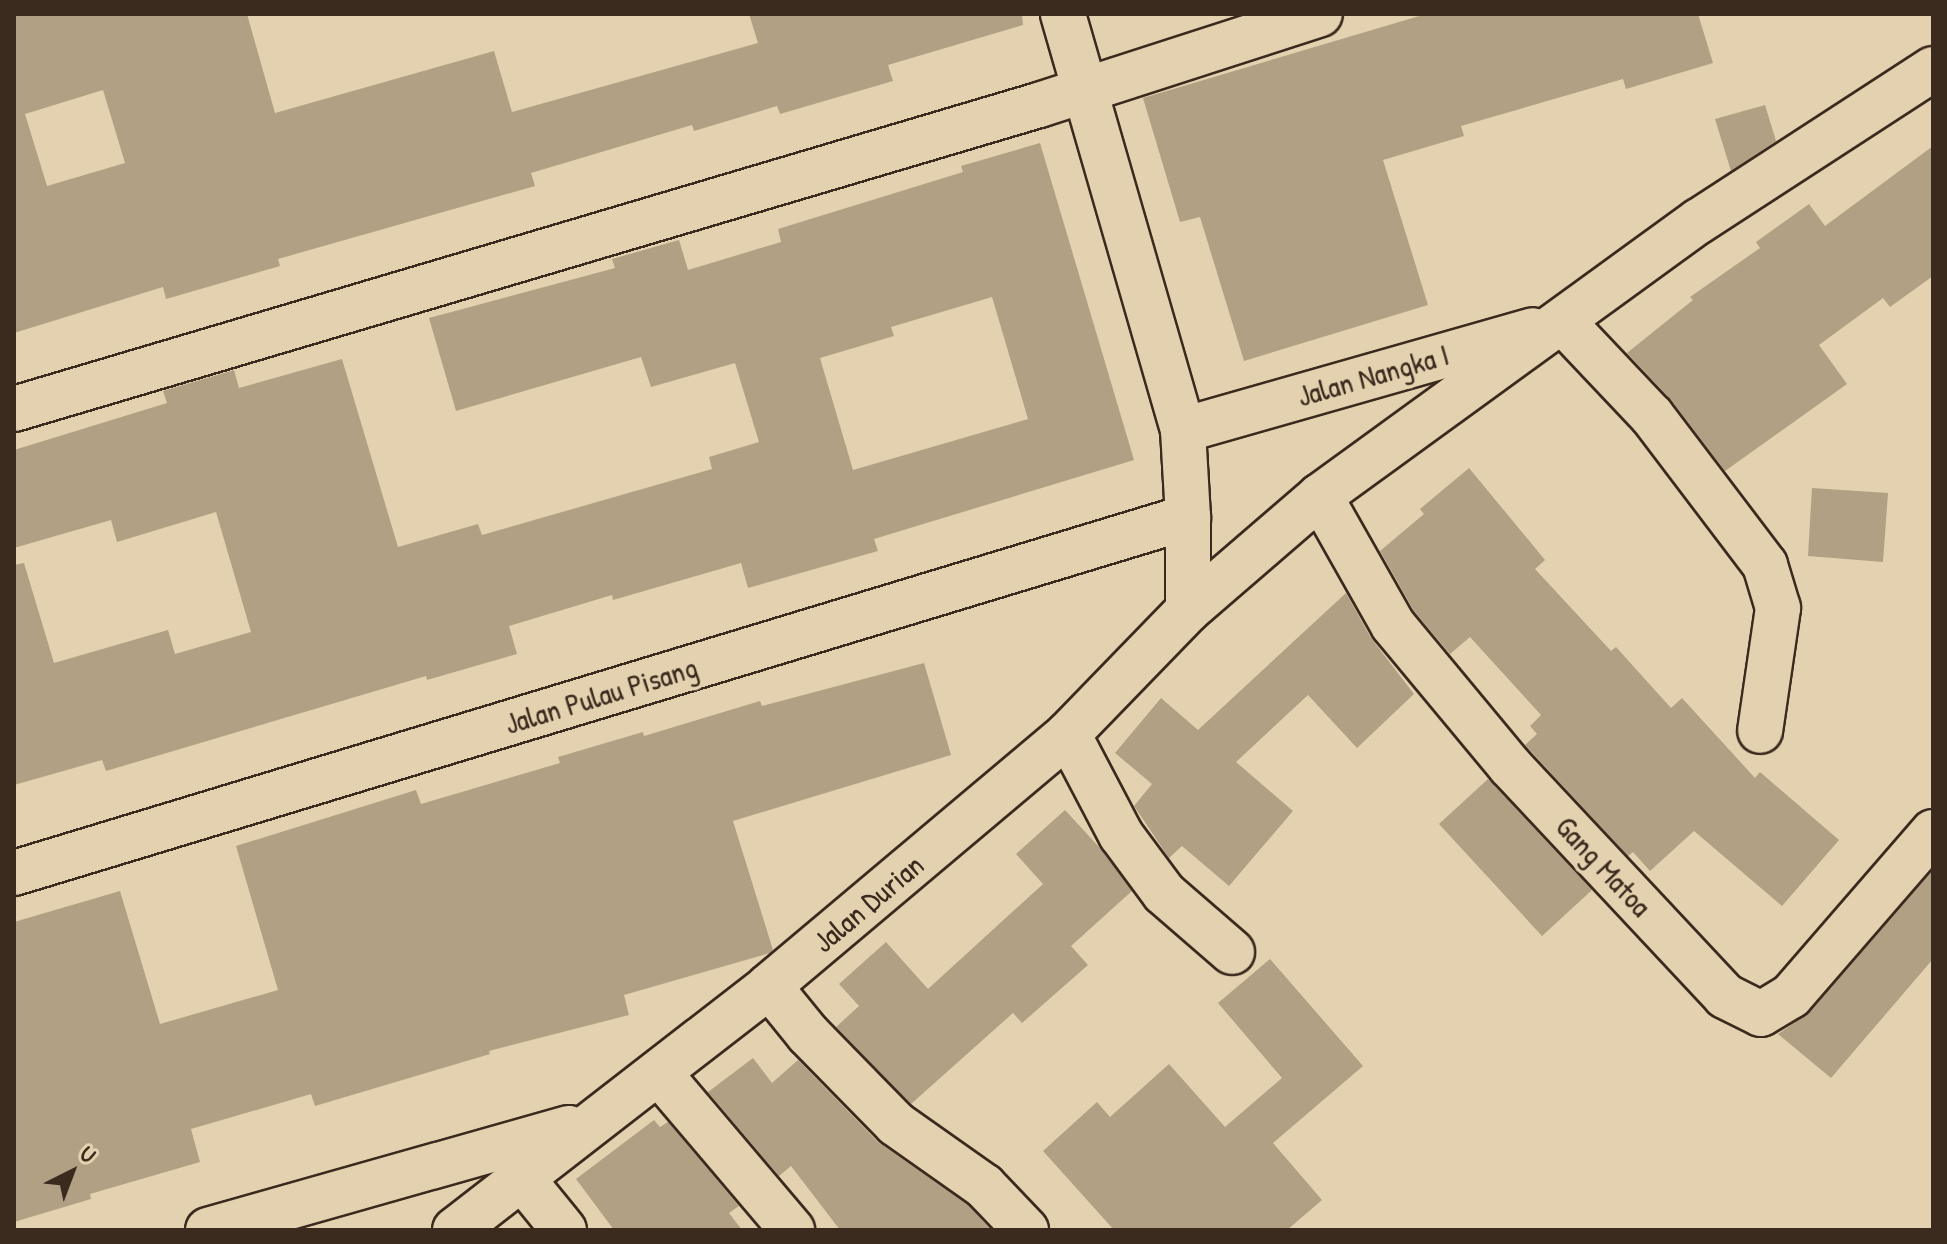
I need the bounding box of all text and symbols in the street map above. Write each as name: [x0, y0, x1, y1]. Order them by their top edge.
street label: Jalan Nangka I: [1293, 336, 1453, 414]
street label: Jalan Pulau Pisang: [500, 649, 702, 741]
street label: Gang Matoa: [1549, 808, 1659, 924]
street label: Jalan Durian: [806, 846, 930, 960]
north arrow: [32, 1132, 112, 1212]
text: U: [74, 1139, 103, 1169]

